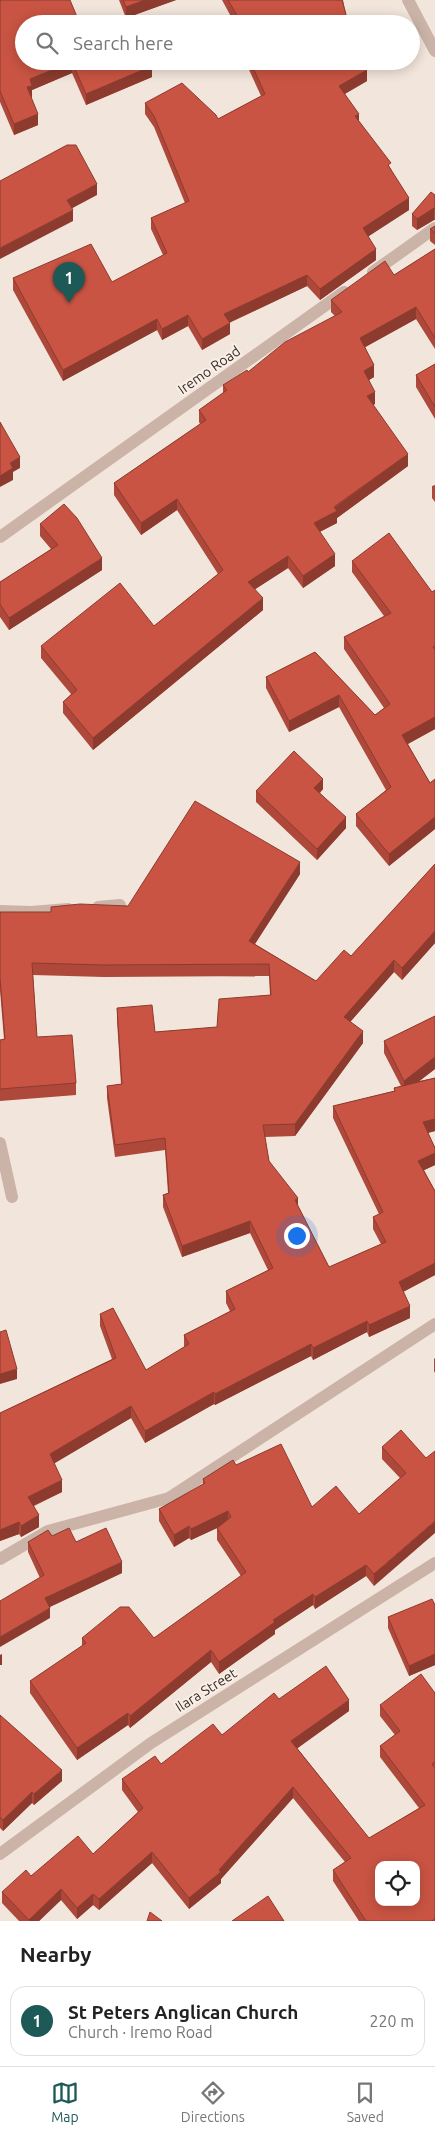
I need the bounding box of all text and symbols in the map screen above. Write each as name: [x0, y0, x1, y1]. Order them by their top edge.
search box: [15, 15, 420, 70]
icon: search: [33, 29, 61, 57]
text: Search here: [73, 32, 173, 54]
pin: 1: [53, 262, 85, 303]
street label: Iremo Road: [175, 343, 243, 397]
your location: [284, 1223, 310, 1249]
street label: Ilara Street: [172, 1665, 240, 1715]
map controls: [375, 1861, 420, 1906]
button: locate: [375, 1861, 420, 1906]
text: Nearby: [20, 1942, 91, 1966]
text: St Peters Anglican Church: [68, 2001, 298, 2023]
text: 1: [32, 2012, 42, 2030]
text: 220 m: [369, 2012, 414, 2030]
text: Church · Iremo Road: [68, 2023, 213, 2041]
tab: Map: [51, 2079, 79, 2125]
tab: Directions: [181, 2079, 245, 2125]
tab: Saved: [347, 2079, 384, 2125]

